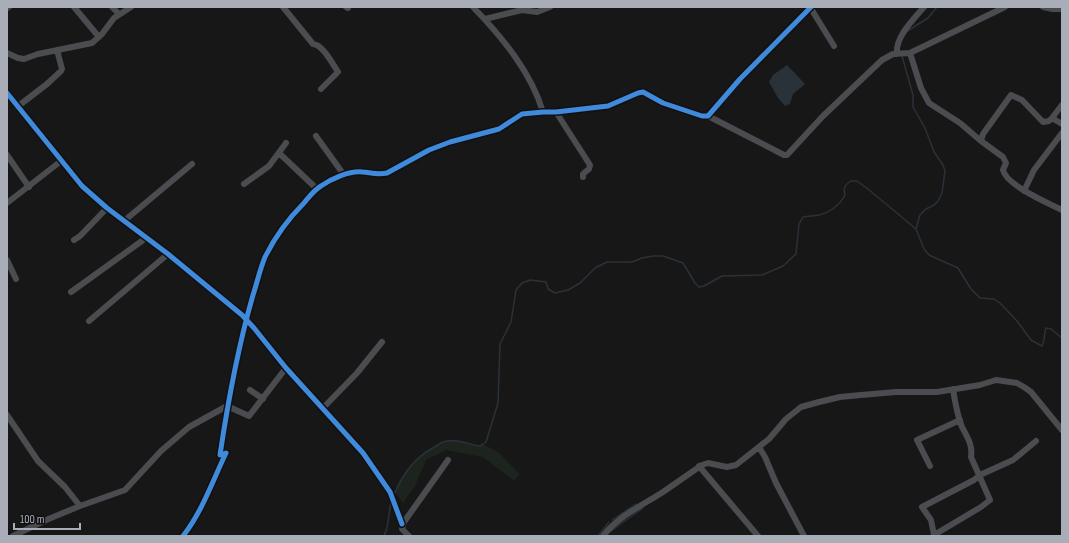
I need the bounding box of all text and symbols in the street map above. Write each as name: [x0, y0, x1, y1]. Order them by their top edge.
scale bar: [14, 505, 80, 531]
text: 100 m: [20, 512, 45, 527]

